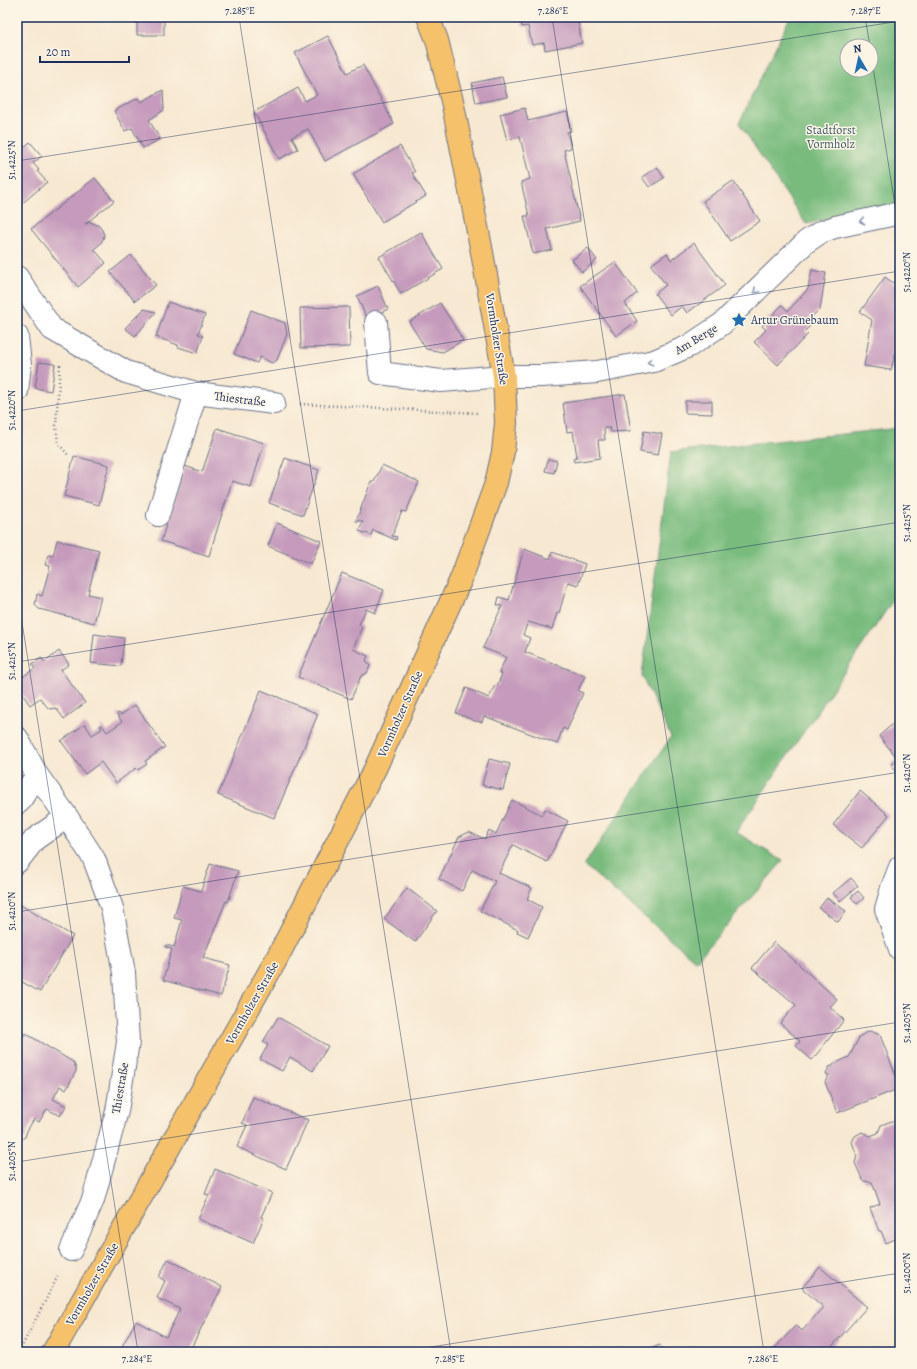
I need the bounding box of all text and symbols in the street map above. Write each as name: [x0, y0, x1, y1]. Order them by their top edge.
text: 7.285°E: [225, 4, 255, 17]
text: 7.286°E: [538, 4, 568, 17]
text: 7.287°E: [851, 4, 881, 17]
scale bar: [40, 38, 129, 64]
north arrow: [839, 38, 879, 78]
text: N: [852, 41, 863, 57]
text: 20 m: [46, 44, 70, 60]
park label: Stadtforst Vormholz: [806, 122, 856, 152]
text: 51.4225°N: [5, 140, 18, 180]
one-way arrow: [859, 217, 865, 225]
text: 51.4220°N: [900, 252, 913, 292]
one-way arrow: [753, 286, 761, 293]
street label: Vormholzer Straße: [482, 291, 512, 386]
place icon: Artur Grünebaum: [730, 311, 748, 329]
place label: Artur Grünebaum: [750, 312, 839, 328]
street label: Am Berge: [671, 320, 720, 359]
one-way arrow: [647, 357, 653, 365]
street label: Thiestraße: [213, 388, 267, 410]
text: 51.4220°N: [5, 390, 18, 430]
text: 51.4215°N: [900, 504, 913, 542]
text: 51.4215°N: [5, 642, 18, 680]
street label: Vormholzer Straße: [373, 668, 426, 761]
text: 51.4210°N: [900, 753, 913, 793]
text: 51.4210°N: [5, 891, 18, 931]
street label: Vormholzer Straße: [221, 959, 282, 1048]
text: 51.4205°N: [900, 1003, 913, 1043]
street label: Thiestraße: [108, 1061, 132, 1115]
text: 51.4205°N: [5, 1141, 18, 1181]
street label: Vormholzer Straße: [61, 1240, 122, 1329]
text: 51.4200°N: [900, 1253, 913, 1293]
text: 7.284°E: [122, 1352, 152, 1365]
text: 7.285°E: [435, 1352, 465, 1365]
text: 7.286°E: [748, 1352, 778, 1365]

